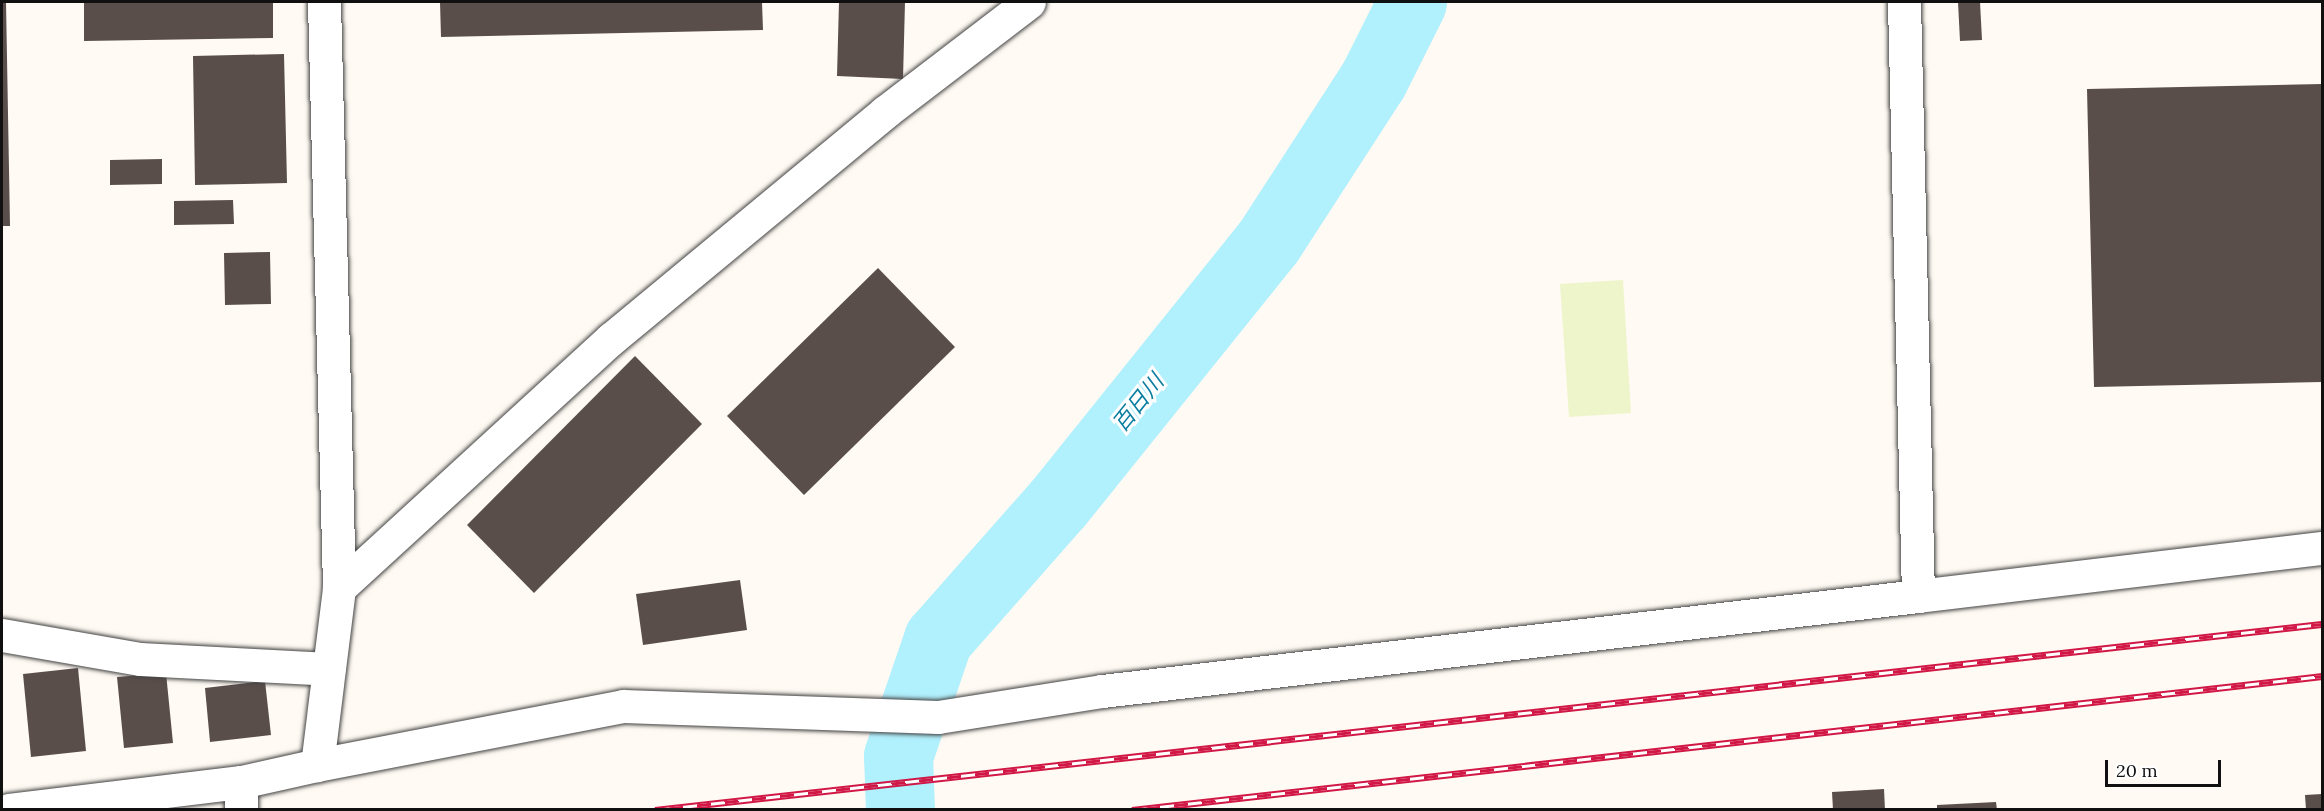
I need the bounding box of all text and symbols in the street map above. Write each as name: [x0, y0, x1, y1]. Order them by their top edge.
water label: 百日川: [1107, 369, 1169, 437]
scale bar: [2108, 748, 2224, 786]
text: 20 m: [2116, 759, 2158, 782]

